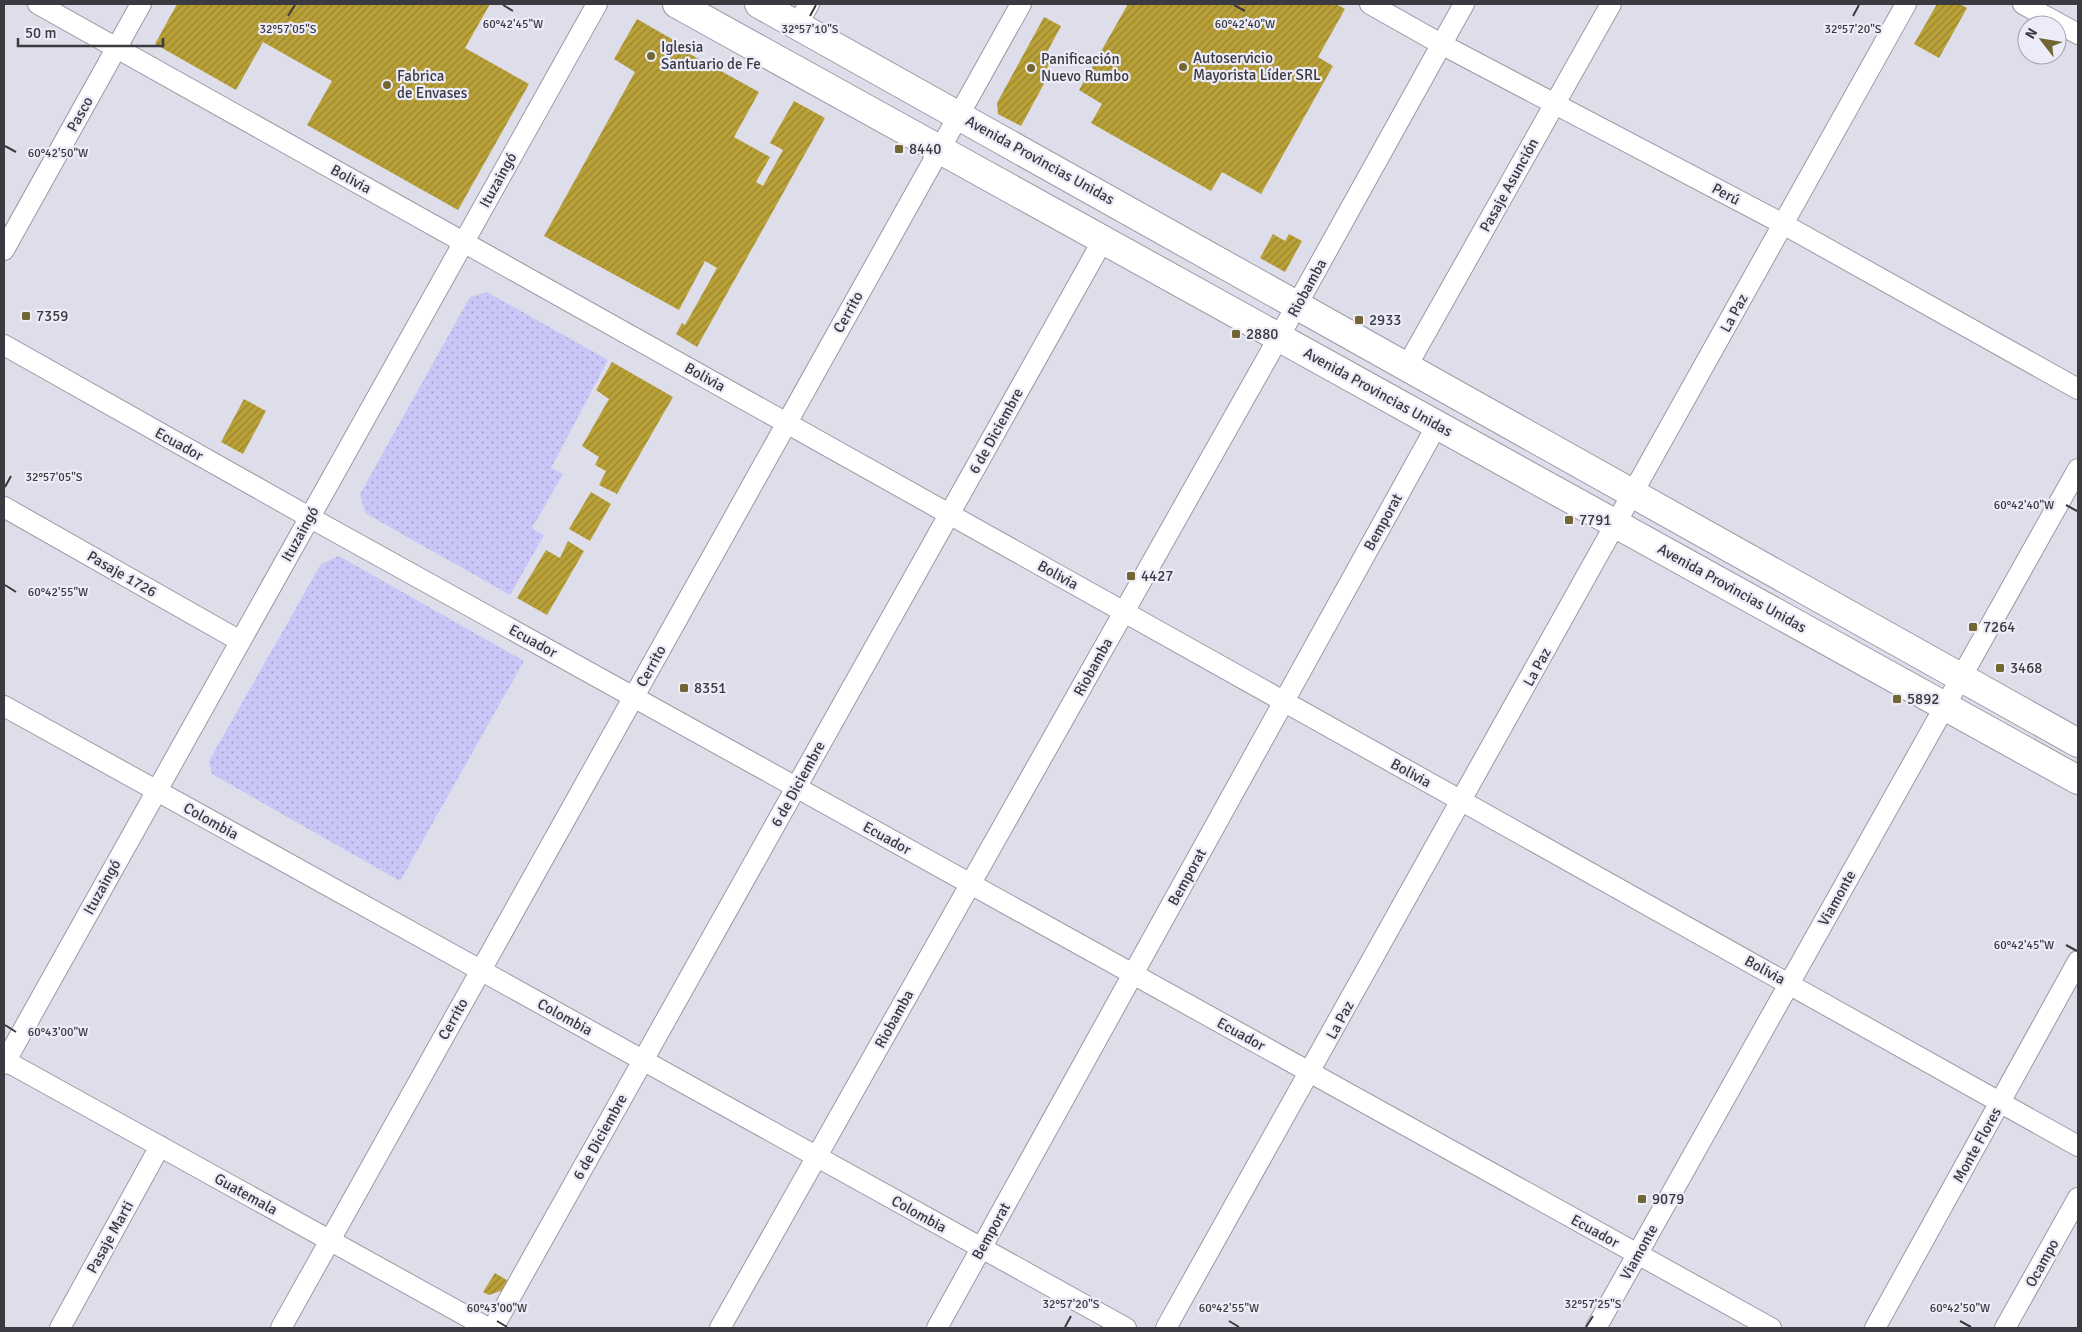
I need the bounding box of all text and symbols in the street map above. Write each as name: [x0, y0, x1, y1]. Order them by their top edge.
scale bar: [18, 15, 162, 47]
north arrow: [2017, 15, 2067, 65]
text: 60°42'45"W: [483, 17, 543, 32]
text: 60°42'40"W: [1215, 17, 1275, 32]
text: 32°57'05"S: [259, 22, 317, 37]
text: 32°57'10"S: [781, 22, 839, 37]
text: 32°57'20"S: [1824, 22, 1882, 37]
text: 50 m: [25, 24, 56, 42]
text: N: [2021, 25, 2041, 42]
place label: Iglesia Santuario de Fe: [661, 38, 761, 73]
place label: Autoservicio Mayorista Líder SRL: [1193, 49, 1321, 84]
marker: Iglesia Santuario de Fe: [645, 50, 657, 62]
place label: Panificación Nuevo Rumbo: [1041, 50, 1129, 85]
marker: Autoservicio Mayorista Líder SRL: [1177, 61, 1189, 73]
marker: Panificación Nuevo Rumbo: [1025, 62, 1037, 74]
place label: Fabrica de Envases: [397, 67, 468, 102]
marker: Fabrica de Envases: [381, 79, 393, 91]
street label: Pasco: [63, 93, 97, 135]
street label: Avenida Provincias Unidas: [962, 112, 1118, 209]
street label: Pasaje Asunción: [1476, 135, 1542, 235]
place label: 8440: [909, 140, 941, 158]
marker: 8440: [893, 143, 905, 155]
text: 60°42'50"W: [28, 146, 88, 161]
street label: Ituzaingó: [476, 149, 521, 211]
street label: Bolivia: [328, 161, 374, 197]
street label: Perú: [1709, 179, 1743, 209]
street label: Riobamba: [1284, 256, 1330, 320]
street label: Cerrito: [829, 288, 867, 336]
street label: La Paz: [1716, 290, 1752, 335]
place label: 7359: [36, 307, 68, 325]
marker: 7359: [20, 310, 32, 322]
place label: 2933: [1369, 311, 1401, 329]
marker: 2933: [1353, 314, 1365, 326]
place label: 2880: [1246, 325, 1278, 343]
marker: 2880: [1230, 328, 1242, 340]
street label: Avenida Provincias Unidas: [1300, 344, 1456, 441]
street label: Bolivia: [682, 359, 728, 395]
street label: 6 de Diciembre: [965, 385, 1027, 477]
street label: Ecuador: [152, 423, 207, 465]
text: 32°57'05"S: [25, 470, 83, 485]
street label: Bemporat: [1360, 490, 1406, 554]
text: 60°42'40"W: [1994, 498, 2054, 513]
street label: Ituzaingó: [278, 503, 323, 565]
place label: 7791: [1579, 511, 1611, 529]
marker: 7791: [1563, 514, 1575, 526]
street label: Avenida Provincias Unidas: [1654, 540, 1810, 637]
street label: Pasaje 1726: [84, 547, 160, 601]
street label: Bolivia: [1035, 557, 1081, 593]
place label: 4427: [1141, 567, 1173, 585]
marker: 4427: [1125, 570, 1137, 582]
text: 60°42'55"W: [28, 585, 88, 600]
place label: 7264: [1983, 618, 2015, 636]
street label: Ecuador: [506, 620, 561, 662]
marker: 7264: [1967, 621, 1979, 633]
street label: Riobamba: [1070, 635, 1116, 699]
street label: Cerrito: [632, 642, 670, 690]
street label: La Paz: [1519, 644, 1555, 689]
place label: 3468: [2010, 659, 2042, 677]
marker: 3468: [1994, 662, 2006, 674]
place label: 8351: [694, 679, 726, 697]
marker: 8351: [678, 682, 690, 694]
place label: 5892: [1907, 690, 1939, 708]
marker: 5892: [1891, 693, 1903, 705]
street label: 6 de Diciembre: [767, 738, 829, 830]
street label: Bolivia: [1388, 755, 1434, 791]
street label: Colombia: [180, 799, 242, 843]
street label: Ecuador: [860, 817, 915, 859]
street label: Bemporat: [1164, 845, 1210, 909]
street label: Ituzaingó: [80, 856, 125, 918]
street label: Viamonte: [1814, 867, 1860, 929]
text: 60°42'45"W: [1994, 938, 2054, 953]
street label: Bolivia: [1742, 952, 1788, 988]
street label: Riobamba: [871, 987, 917, 1051]
street label: Cerrito: [434, 995, 472, 1043]
street label: Colombia: [534, 995, 596, 1039]
street label: La Paz: [1322, 997, 1358, 1042]
street label: Ecuador: [1214, 1013, 1269, 1055]
text: 60°43'00"W: [28, 1025, 88, 1040]
street label: 6 de Diciembre: [569, 1091, 631, 1183]
street label: Monte Flores: [1949, 1104, 2005, 1186]
street label: Guatemala: [211, 1169, 281, 1219]
place label: 9079: [1652, 1190, 1684, 1208]
street label: Colombia: [888, 1192, 950, 1236]
marker: 9079: [1636, 1193, 1648, 1205]
street label: Pasaje Marti: [83, 1198, 137, 1276]
street label: Bemporat: [968, 1199, 1014, 1263]
street label: Ecuador: [1568, 1210, 1623, 1252]
street label: Viamonte: [1616, 1221, 1662, 1283]
street label: Ocampo: [2021, 1236, 2063, 1290]
text: 32°57'20"S: [1042, 1297, 1100, 1312]
text: 32°57'25"S: [1564, 1297, 1622, 1312]
text: 60°43'00"W: [467, 1301, 527, 1316]
text: 60°42'55"W: [1199, 1301, 1259, 1316]
text: 60°42'50"W: [1930, 1301, 1990, 1316]

